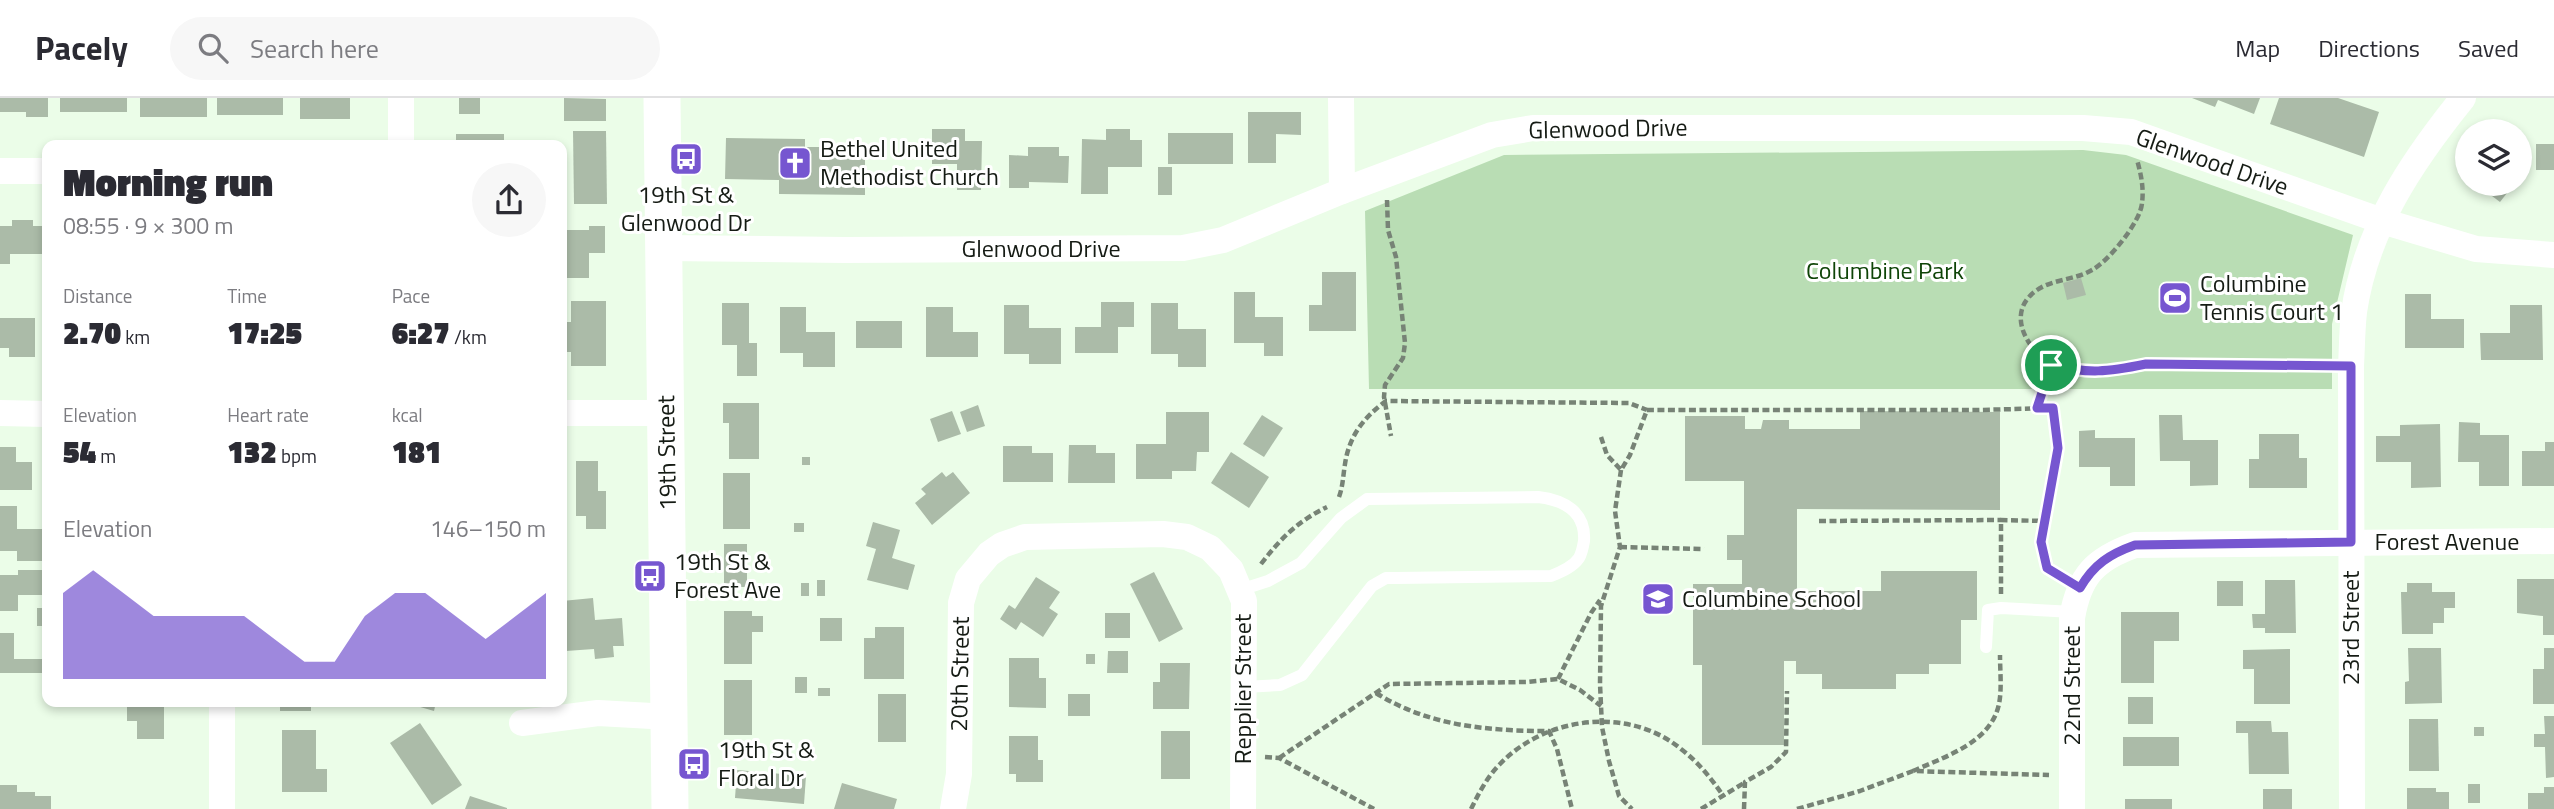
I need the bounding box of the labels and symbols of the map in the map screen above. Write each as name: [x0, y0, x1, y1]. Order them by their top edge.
street label: Glenwood Drive: [1528, 109, 1688, 147]
street label: Glenwood Drive: [2131, 118, 2293, 204]
place label: Bethel United Methodist Church: [820, 130, 999, 194]
bus stop icon: 19th St & Glenwood Dr: [667, 140, 705, 178]
church icon: Bethel United Methodist Church: [776, 144, 814, 182]
place label: 19th St & Glenwood Dr: [621, 176, 751, 240]
street label: Glenwood Drive: [961, 230, 1121, 266]
park label: Columbine Park: [1806, 252, 1964, 288]
place label: Columbine Tennis Court 1: [2200, 265, 2344, 329]
sports icon: Columbine Tennis Court 1: [2156, 279, 2194, 317]
pin: [2021, 335, 2081, 395]
street label: 19th Street: [647, 394, 685, 511]
street label: Forest Avenue: [2375, 523, 2519, 559]
place label: 19th St & Forest Ave: [674, 543, 781, 607]
bus stop icon: 19th St & Forest Ave: [631, 557, 669, 595]
street label: 23rd Street: [2332, 570, 2368, 685]
school or university icon: Columbine School: [1639, 580, 1677, 618]
place label: Columbine School: [1682, 580, 1861, 616]
street label: Repplier Street: [1224, 613, 1260, 764]
street label: 20th Street: [940, 615, 978, 732]
street label: 22nd Street: [2053, 626, 2089, 746]
place label: 19th St & Floral Dr: [718, 731, 815, 795]
bus stop icon: 19th St & Floral Dr: [675, 745, 713, 783]

